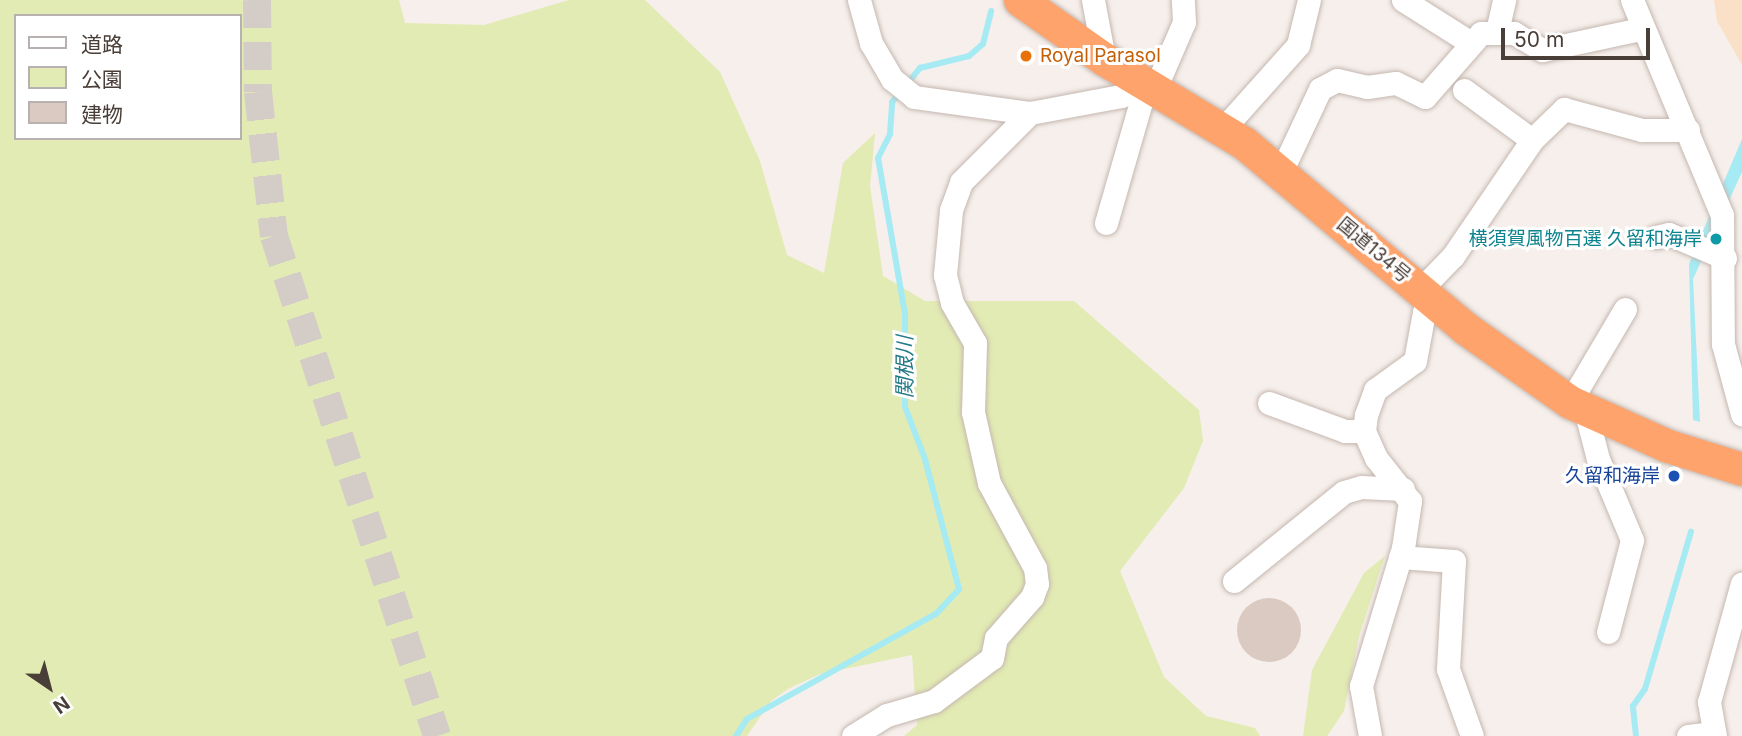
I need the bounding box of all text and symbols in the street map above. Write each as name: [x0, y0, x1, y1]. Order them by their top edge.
legend: [14, 14, 242, 140]
scale bar: [1504, 14, 1653, 58]
text: 50 m: [1514, 27, 1564, 52]
text: 道路: [81, 32, 123, 57]
place label: Royal Parasol: [1040, 45, 1161, 67]
marker: Royal Parasol: [1018, 48, 1034, 64]
text: 公園: [81, 67, 123, 92]
text: 建物: [81, 102, 123, 127]
street label: 国道134号: [1333, 213, 1415, 287]
place label: 横須賀風物百選 久留和海岸: [1469, 228, 1702, 250]
marker: 横須賀風物百選 久留和海岸: [1708, 231, 1724, 247]
water label: 関根川: [892, 336, 918, 398]
place label: 久留和海岸: [1565, 465, 1660, 487]
marker: 久留和海岸: [1666, 468, 1682, 484]
north arrow: [14, 652, 84, 722]
text: N: [49, 691, 74, 718]

